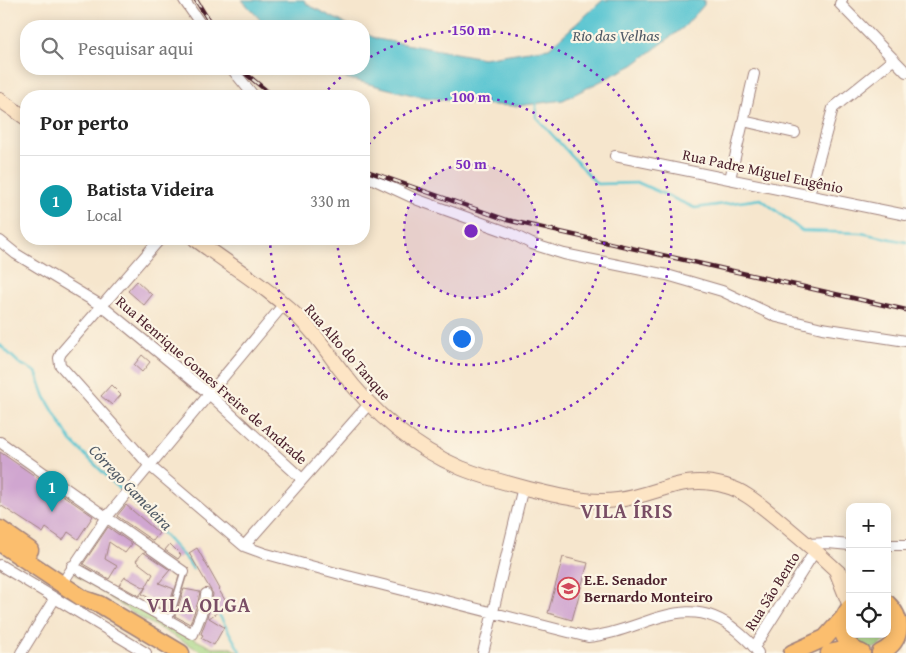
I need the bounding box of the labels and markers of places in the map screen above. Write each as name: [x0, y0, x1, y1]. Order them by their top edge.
centre of rings: [462, 222, 480, 240]
pin: 1: [36, 471, 68, 512]
place label: E.E. Senador Bernardo Monteiro: [584, 569, 713, 607]
school or university icon: E.E. Senador Bernardo Monteiro: [556, 576, 580, 600]

